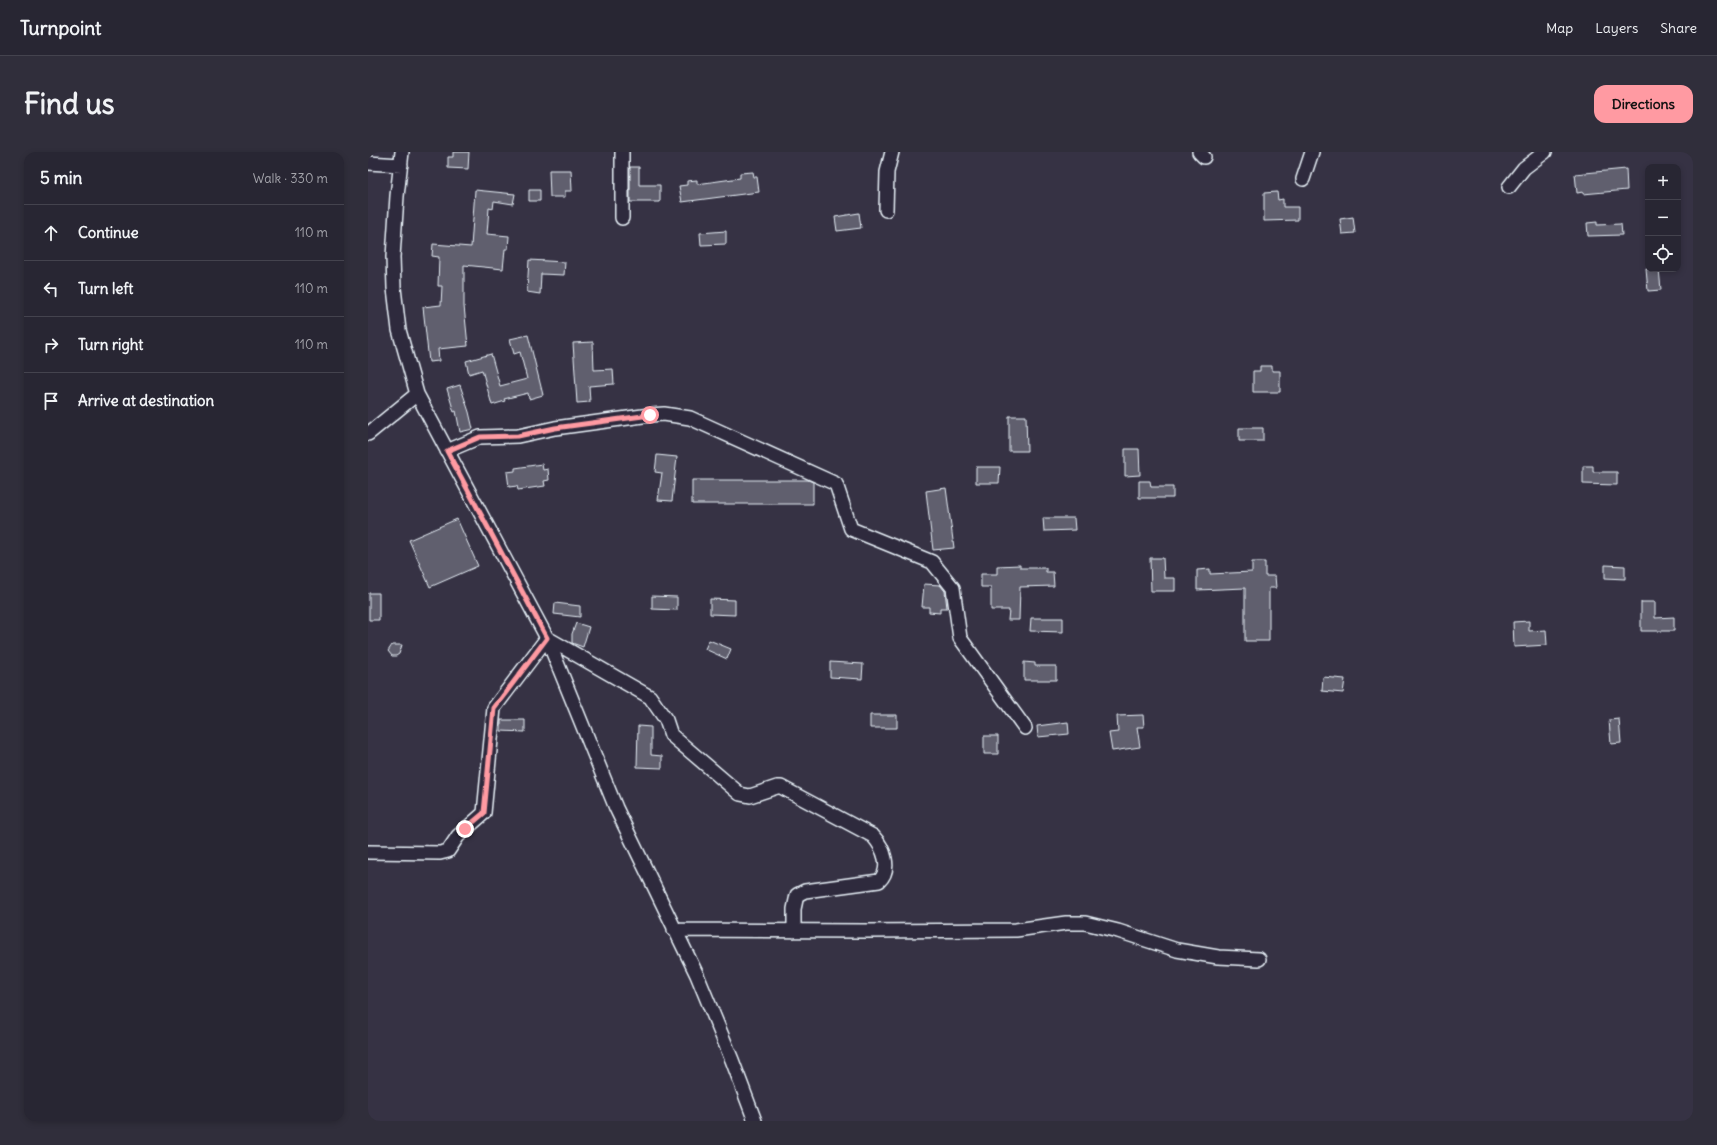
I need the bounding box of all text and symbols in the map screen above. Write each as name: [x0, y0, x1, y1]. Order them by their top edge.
text: Turnpoint: [20, 16, 101, 40]
text: Map: [1546, 19, 1573, 37]
text: Layers: [1595, 19, 1638, 37]
text: Share: [1660, 19, 1697, 37]
button: Directions: [1594, 85, 1693, 123]
text: Find us: [24, 86, 115, 122]
map controls: [1645, 164, 1681, 272]
button: +: [1645, 164, 1681, 200]
text: 5 min: [40, 167, 82, 189]
text: Walk · 330 m: [253, 170, 328, 187]
button: −: [1645, 200, 1681, 236]
icon: ahead: [40, 222, 62, 244]
text: Continue: [78, 223, 139, 242]
text: 110 m: [295, 224, 328, 241]
button: locate: [1645, 236, 1681, 272]
icon: left: [40, 278, 62, 300]
text: Turn left: [78, 279, 133, 298]
text: 110 m: [295, 280, 328, 297]
icon: right: [40, 334, 62, 356]
text: Turn right: [78, 335, 143, 354]
text: 110 m: [295, 336, 328, 353]
icon: arrive: [40, 390, 62, 412]
text: Arrive at destination: [78, 391, 214, 410]
route start: [641, 406, 659, 424]
route end: [456, 820, 474, 838]

